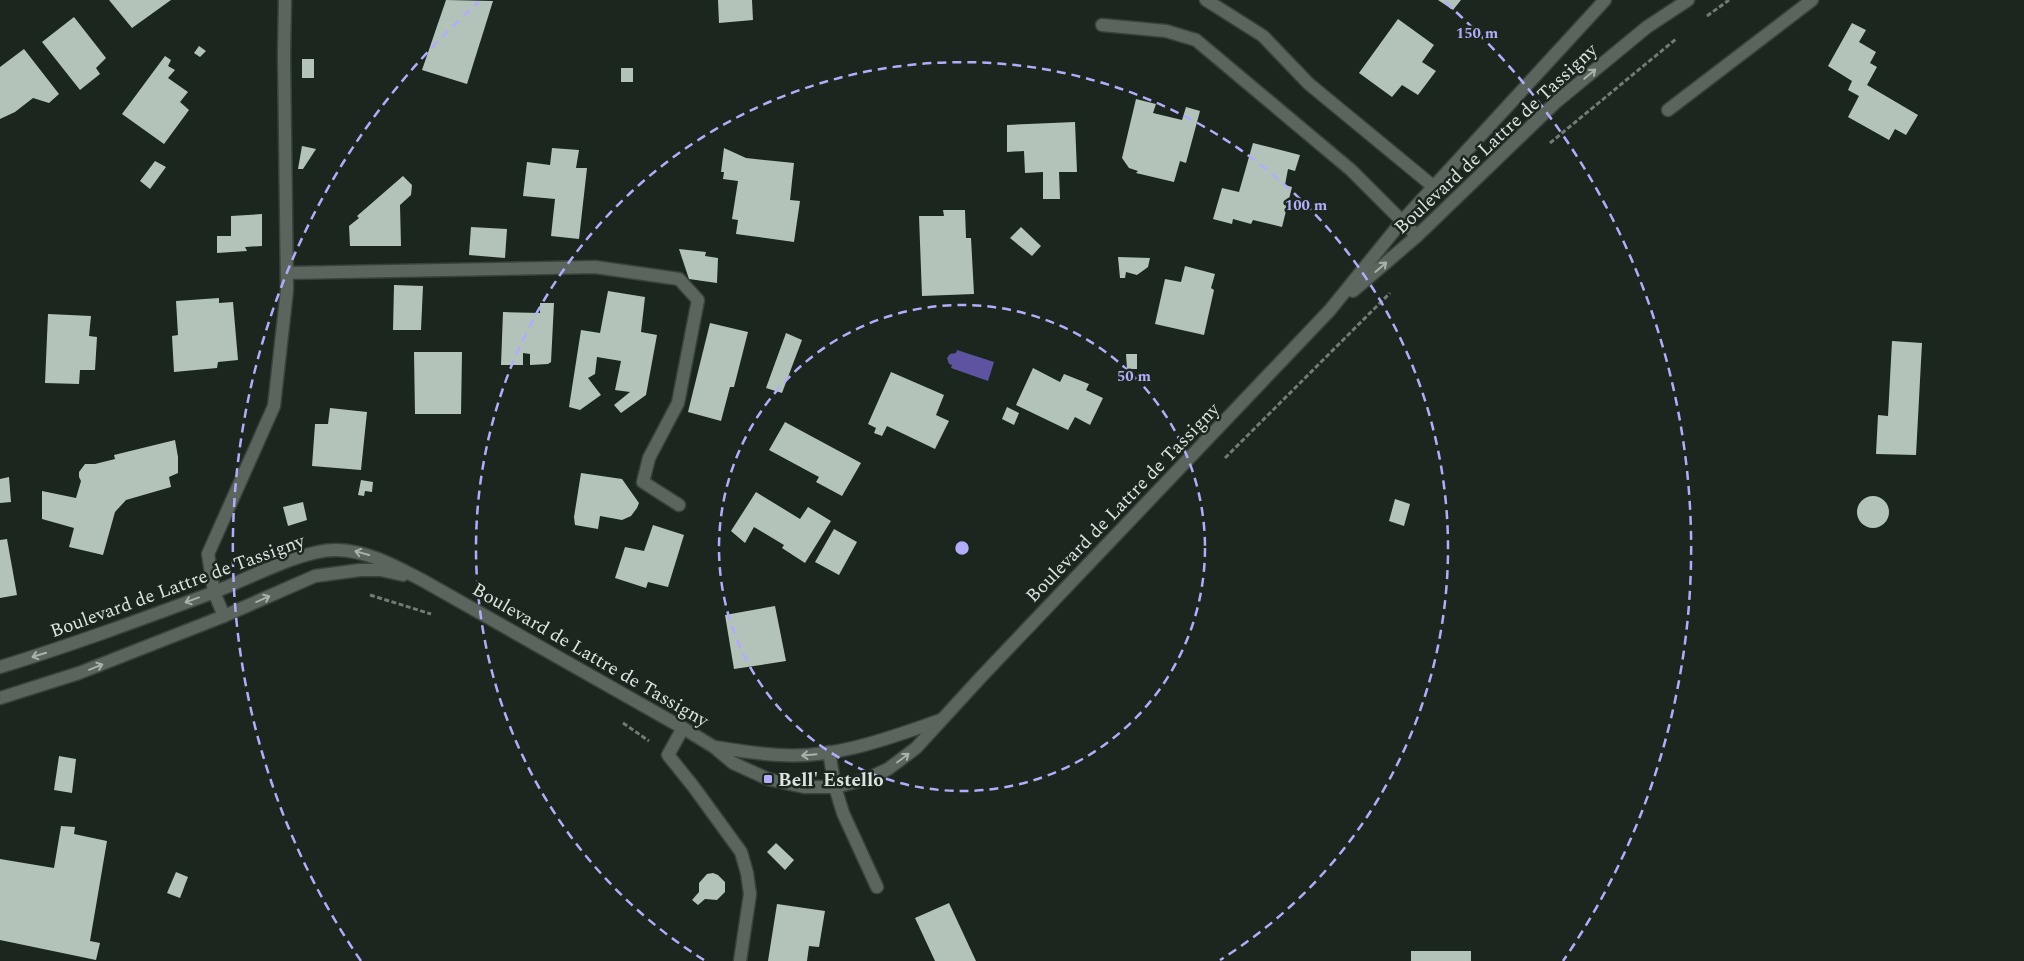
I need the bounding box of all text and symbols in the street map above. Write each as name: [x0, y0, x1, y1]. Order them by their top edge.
text: 150 m: [1456, 22, 1499, 45]
street label: Boulevard de Lattre de Tassigny: [1388, 36, 1605, 241]
one-way arrow: [1584, 69, 1597, 80]
text: 100 m: [1285, 194, 1328, 217]
one-way arrow: [1374, 261, 1387, 273]
text: 50 m: [1117, 365, 1152, 388]
street label: Boulevard de Lattre de Tassigny: [1019, 396, 1228, 610]
street label: Boulevard de Lattre de Tassigny: [46, 526, 310, 646]
centre of rings: [953, 539, 971, 557]
one-way arrow: [354, 548, 370, 558]
street label: Boulevard de Lattre de Tassigny: [467, 575, 715, 736]
one-way arrow: [255, 593, 270, 603]
one-way arrow: [184, 596, 200, 605]
one-way arrow: [31, 650, 47, 660]
one-way arrow: [88, 661, 103, 671]
one-way arrow: [802, 750, 818, 759]
one-way arrow: [896, 753, 910, 763]
place label: Bell' Estello: [778, 766, 884, 795]
marker: Bell' Estello: [762, 773, 774, 785]

